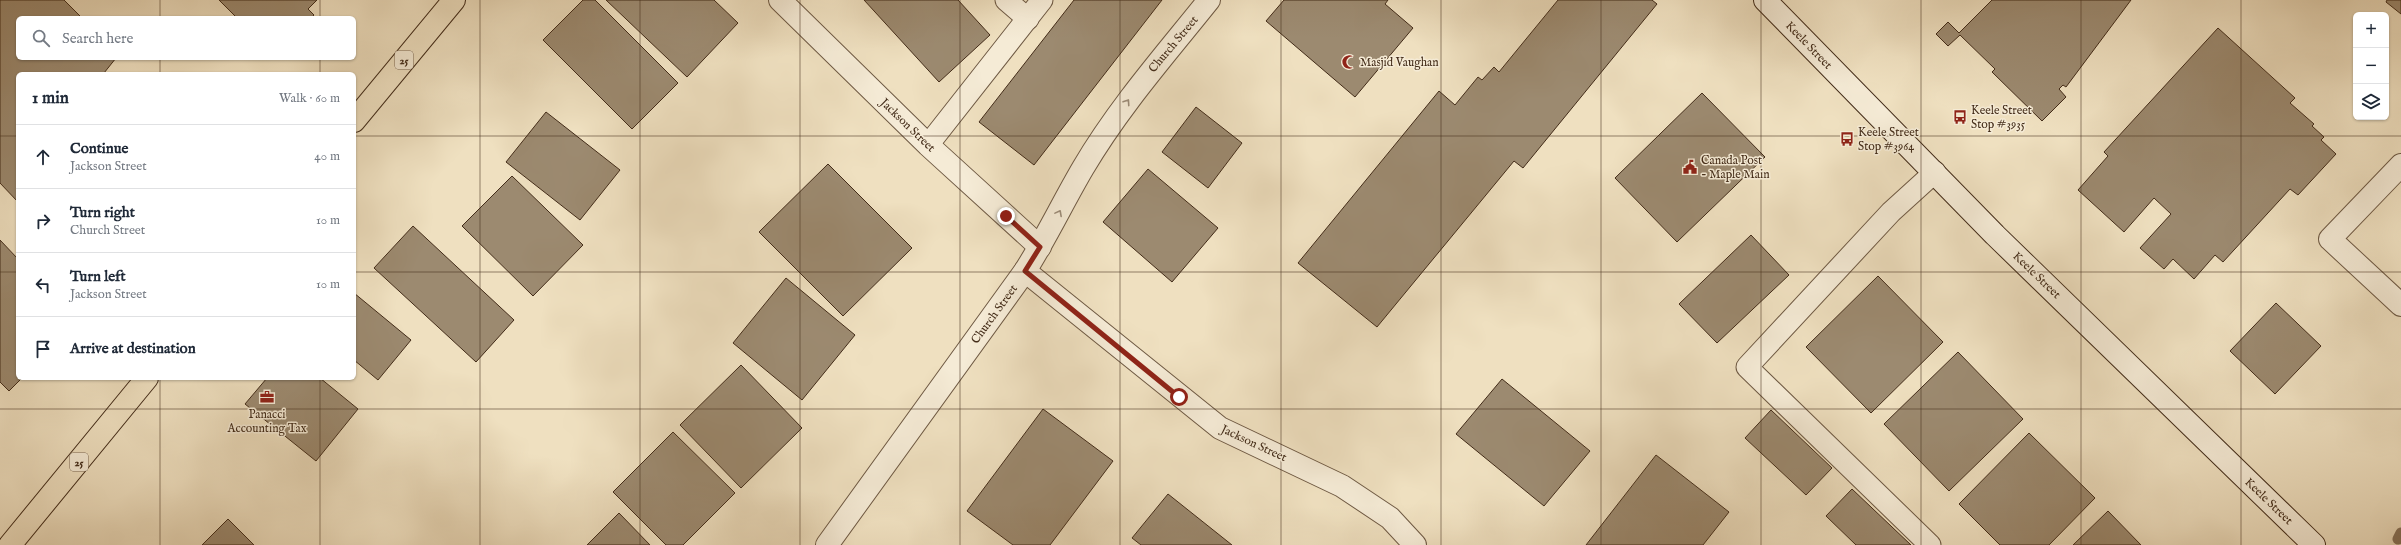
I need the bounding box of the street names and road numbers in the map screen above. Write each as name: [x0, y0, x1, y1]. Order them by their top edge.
street label: Church Street: [1145, 13, 1201, 76]
street label: Keele Street: [1782, 18, 1835, 72]
road number: 25: [395, 51, 413, 69]
street label: Jackson Street: [875, 94, 938, 156]
street label: Keele Street: [2010, 249, 2064, 302]
street label: Church Street: [968, 282, 1021, 347]
street label: Jackson Street: [1216, 421, 1289, 466]
road number: 25: [70, 453, 88, 471]
street label: Keele Street: [2242, 475, 2296, 528]

